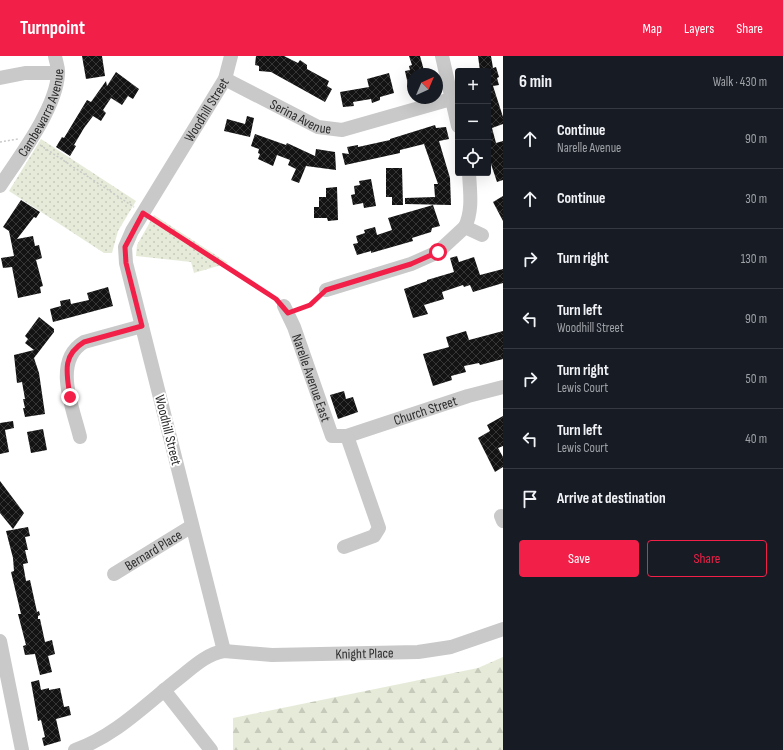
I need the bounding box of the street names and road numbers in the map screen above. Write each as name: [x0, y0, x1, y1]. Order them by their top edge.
street label: Cambewarra Avenue: [14, 69, 67, 160]
street label: Woodhill Street: [180, 74, 232, 145]
street label: Serina Avenue: [267, 95, 332, 137]
street label: Narelle Avenue East: [289, 332, 335, 424]
street label: Church Street: [391, 392, 459, 429]
street label: Woodhill Street: [151, 393, 185, 467]
street label: Bernard Place: [121, 526, 185, 574]
street label: Knight Place: [335, 644, 394, 662]

